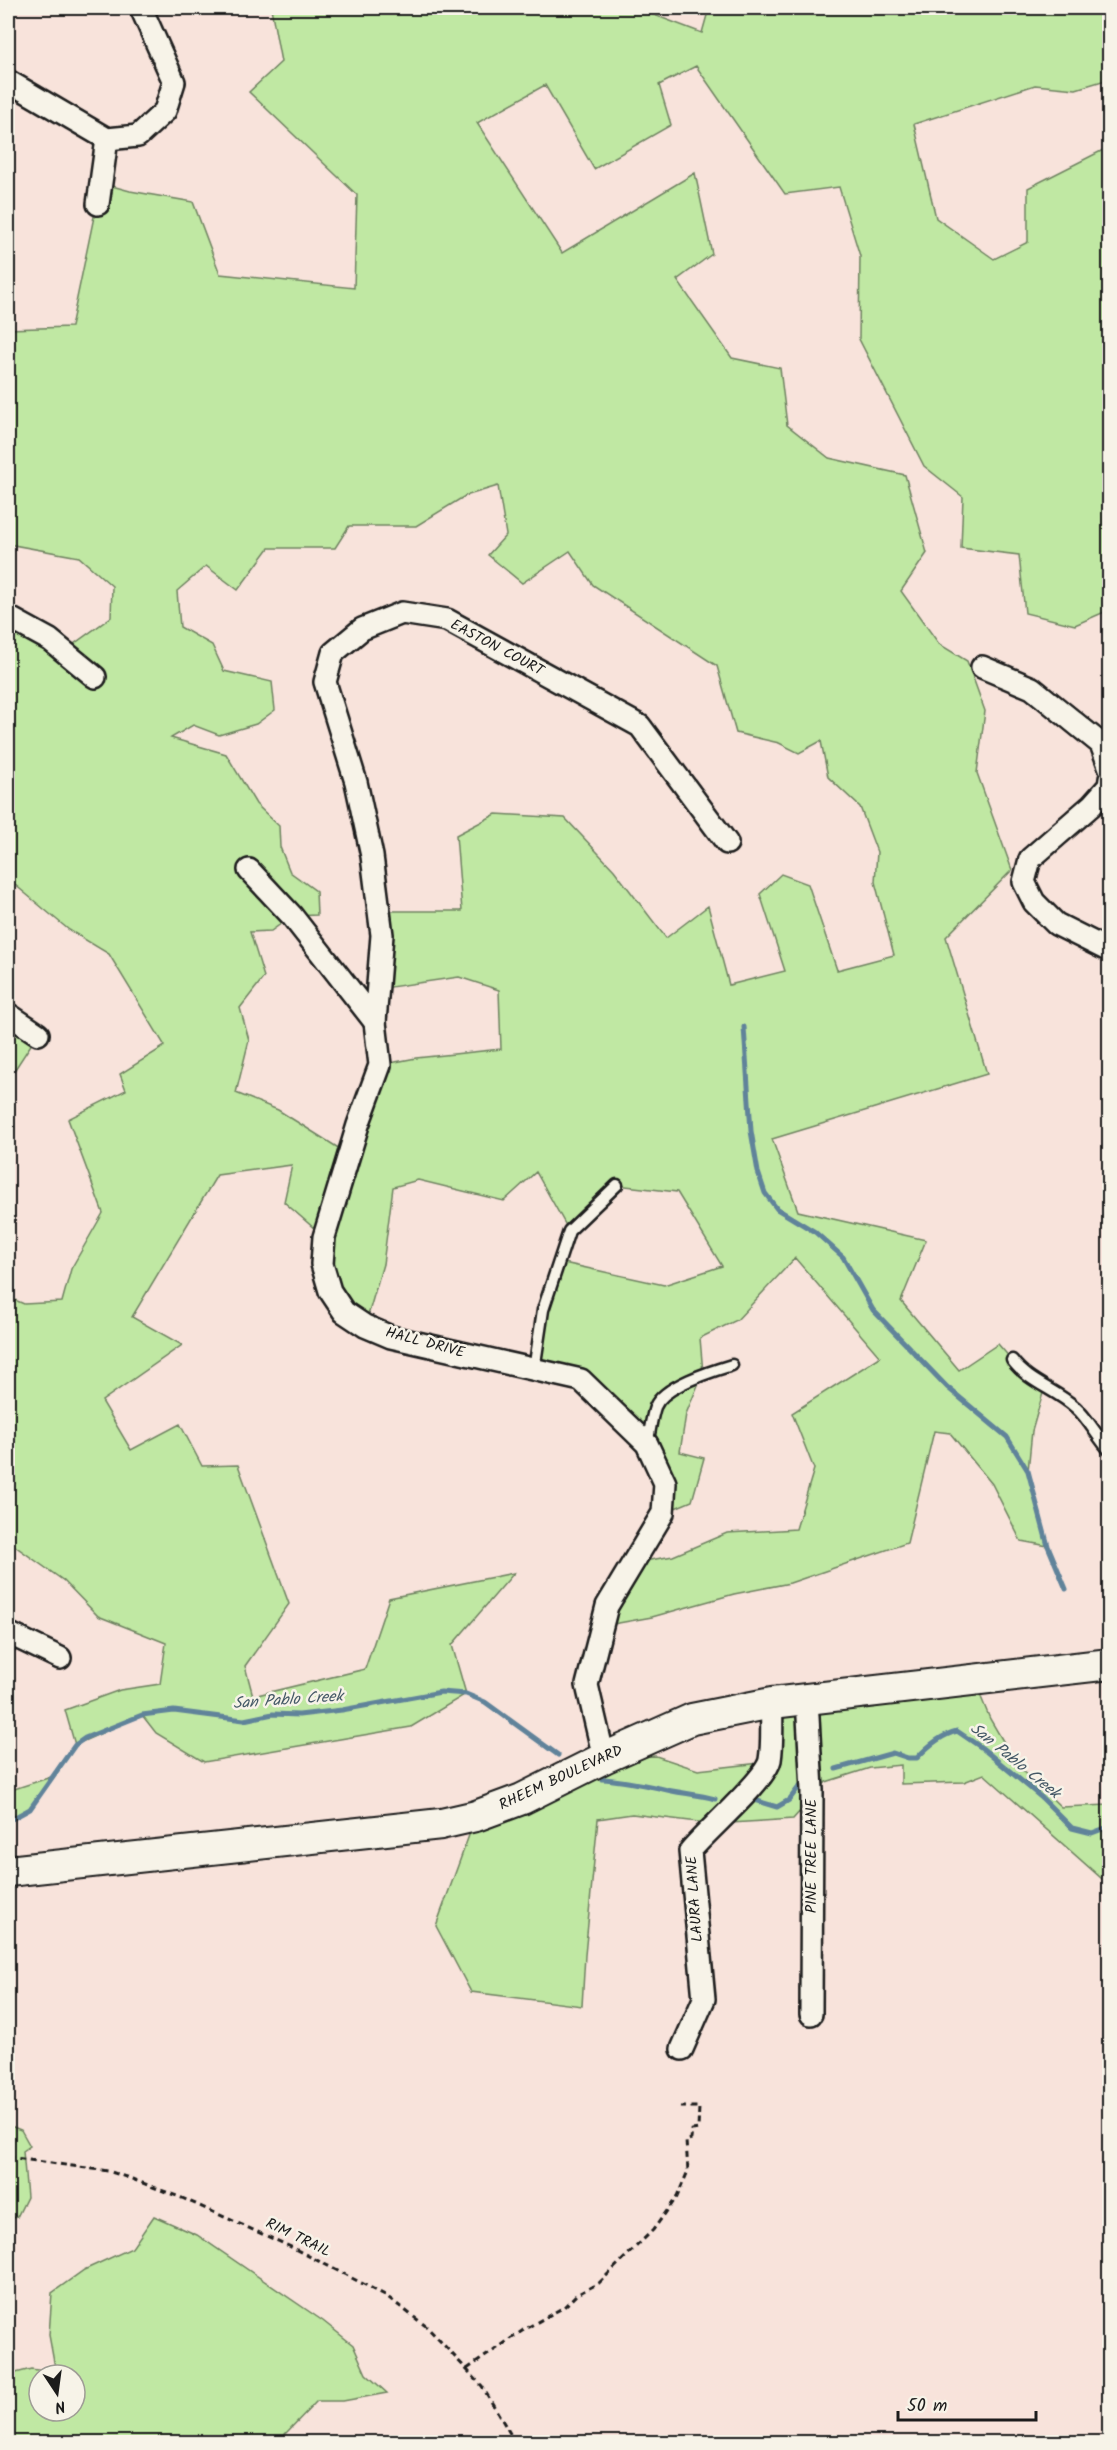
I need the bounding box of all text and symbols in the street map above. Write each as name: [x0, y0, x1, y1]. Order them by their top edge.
street label: EASTON COURT: [446, 613, 550, 684]
street label: HALL DRIVE: [383, 1321, 469, 1365]
water label: San Pablo Creek: [232, 1684, 346, 1716]
water label: San Pablo Creek: [964, 1717, 1068, 1807]
street label: RHEEM BOULEVARD: [495, 1739, 627, 1817]
street label: PINE TREE LANE: [800, 1798, 824, 1913]
street label: LAURA LANE: [680, 1854, 710, 1943]
street label: RIM TRAIL: [261, 2212, 335, 2264]
north arrow: [27, 2363, 87, 2423]
scale bar: [898, 2384, 1036, 2422]
text: 50 m: [907, 2392, 947, 2421]
text: N: [52, 2393, 68, 2419]

